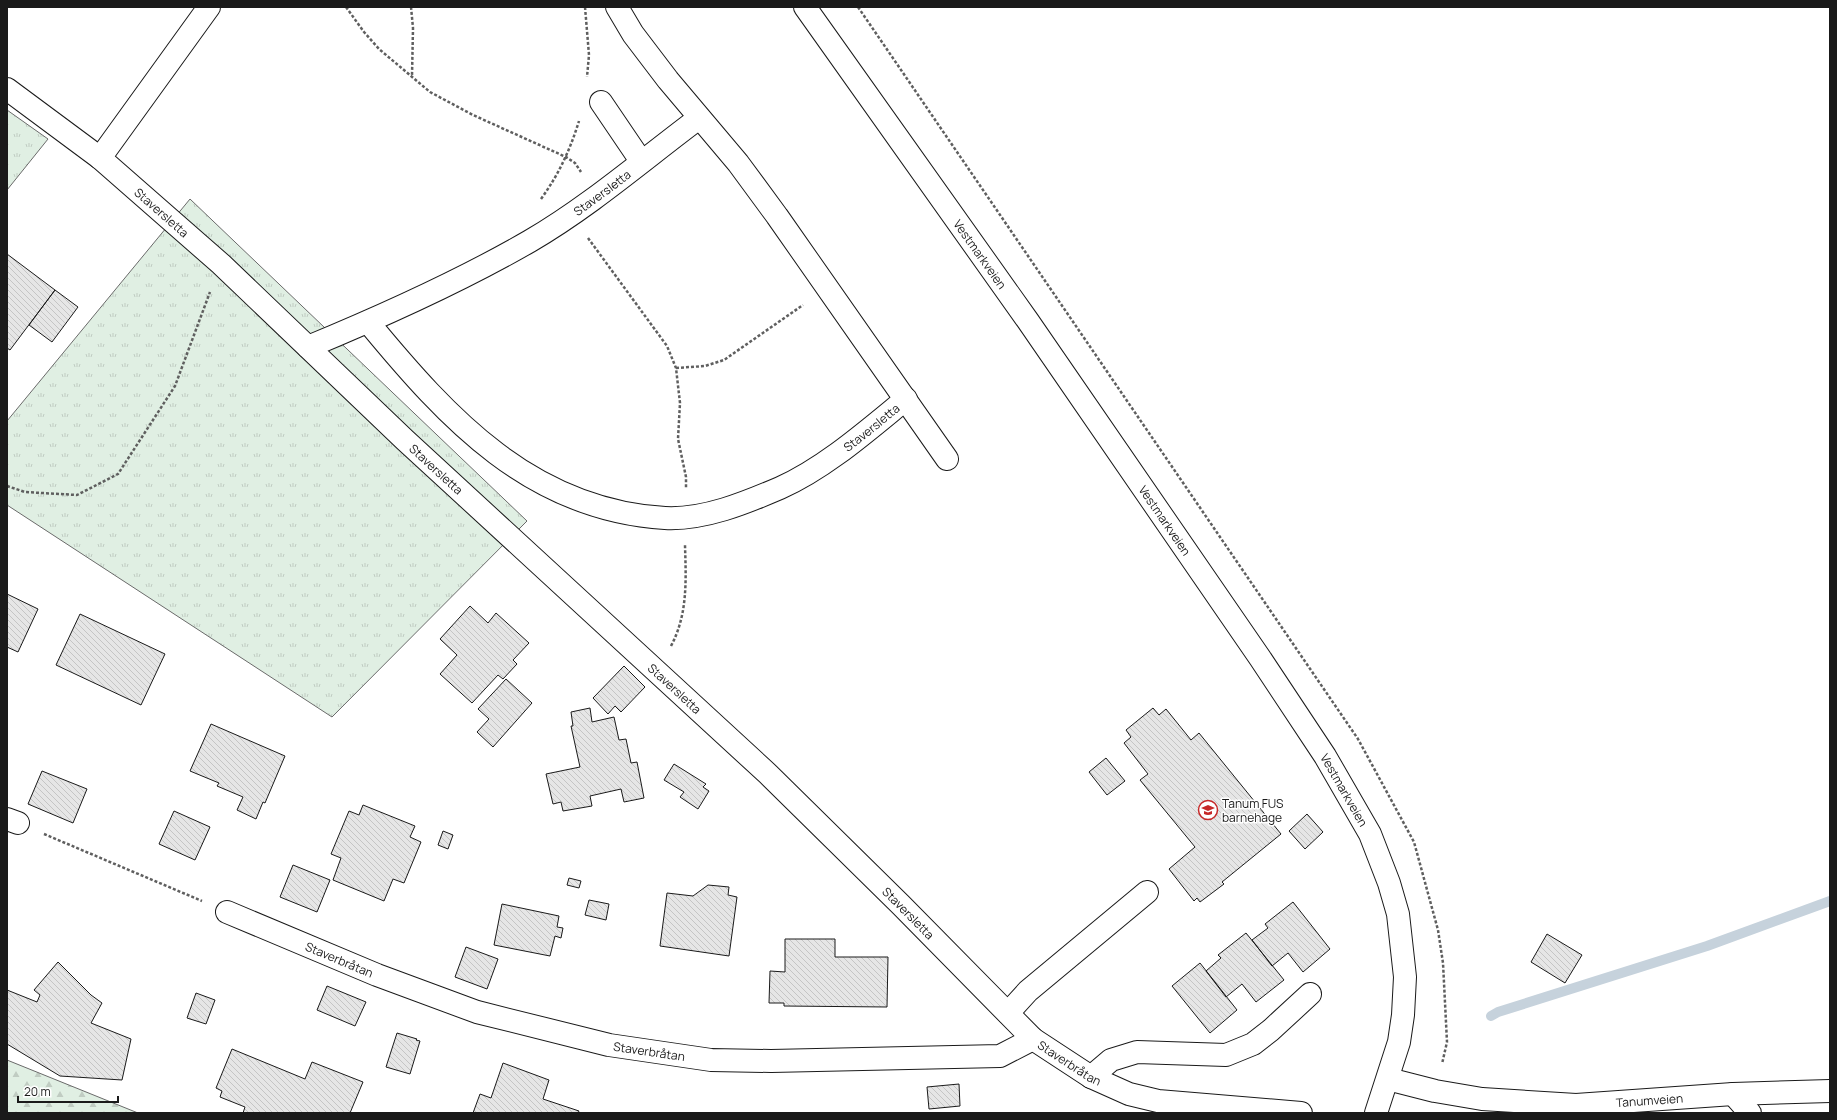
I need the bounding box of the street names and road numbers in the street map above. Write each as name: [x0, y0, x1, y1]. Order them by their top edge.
street label: Staversletta: [570, 165, 634, 219]
street label: Staversletta: [131, 184, 193, 241]
street label: Vestmarkveien: [950, 216, 1011, 292]
street label: Staversletta: [840, 399, 903, 455]
street label: Staversletta: [406, 440, 467, 498]
street label: Vestmarkveien: [1135, 482, 1195, 559]
street label: Staversletta: [644, 659, 705, 717]
street label: Vestmarkveien: [1317, 750, 1372, 829]
street label: Staversletta: [879, 883, 938, 943]
street label: Staverbråtan: [303, 937, 376, 981]
street label: Staverbråtan: [1035, 1036, 1104, 1089]
street label: Staverbråtan: [612, 1037, 686, 1065]
street label: Tanumveien: [1615, 1089, 1684, 1111]

